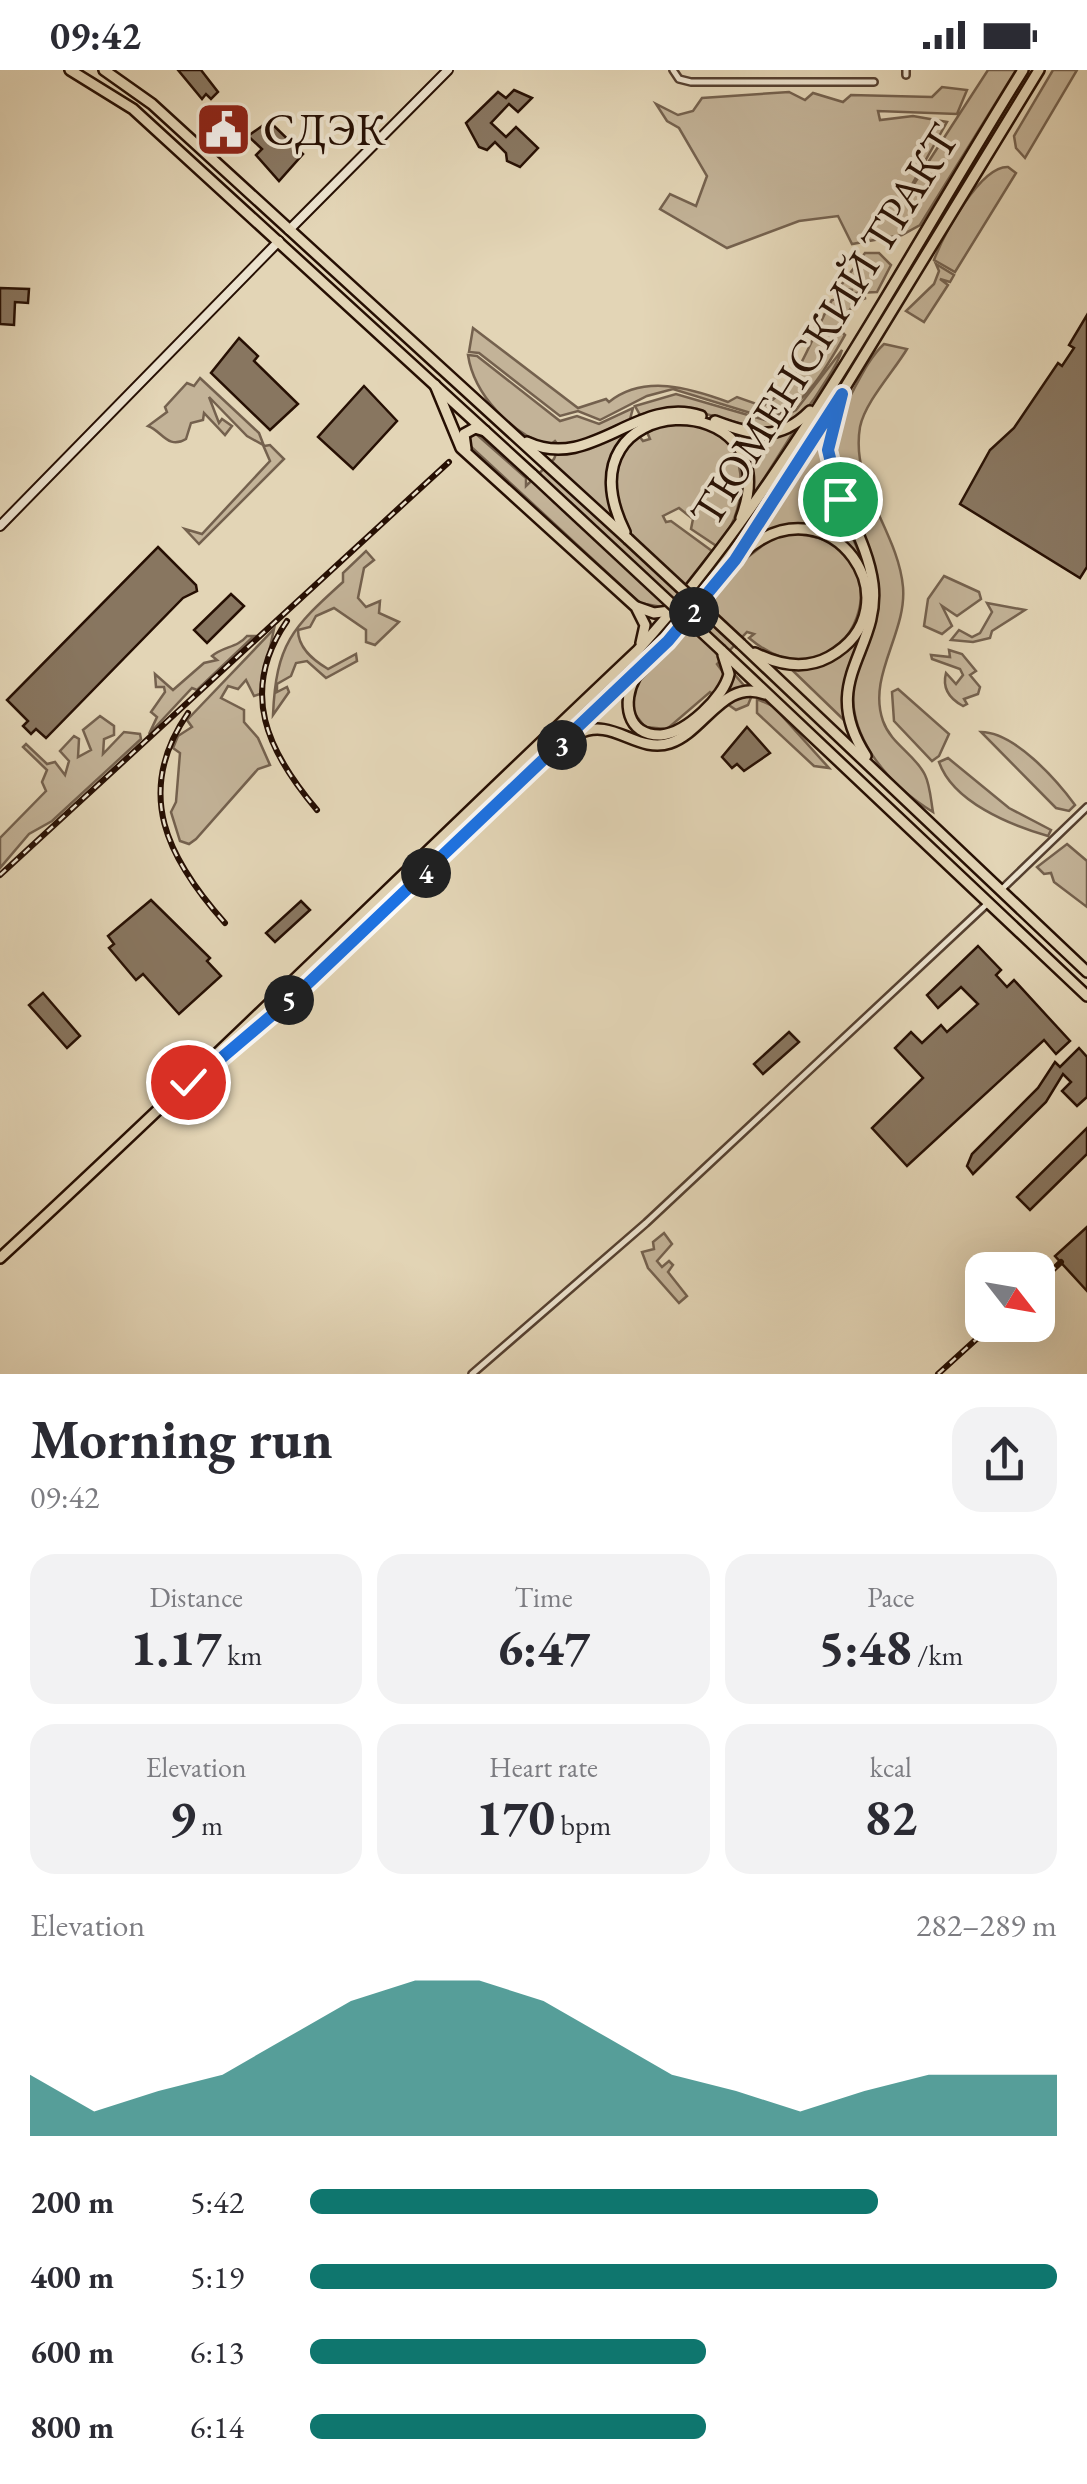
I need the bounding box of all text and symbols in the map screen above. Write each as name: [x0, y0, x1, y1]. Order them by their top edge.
text: 09:42: [50, 11, 141, 60]
public building icon: СДЭК: [194, 99, 254, 159]
place label: СДЭК: [263, 100, 386, 158]
street label: ТЮМЕНСКИЙ ТРАКТ: [677, 112, 972, 537]
pin: [798, 457, 883, 542]
icon: arrive: [813, 472, 868, 527]
pin: 2: [669, 587, 719, 637]
text: 2: [687, 594, 701, 630]
pin: 3: [537, 720, 587, 770]
text: 3: [555, 727, 569, 763]
pin: 4: [401, 848, 451, 898]
text: 4: [419, 855, 433, 891]
pin: 5: [264, 975, 314, 1025]
text: 5: [282, 982, 296, 1018]
pin: [146, 1040, 231, 1125]
icon: check: [161, 1055, 216, 1110]
north arrow: [965, 1252, 1055, 1342]
map controls: [965, 1252, 1055, 1342]
text: Morning run: [30, 1403, 333, 1474]
button: share: [952, 1407, 1057, 1512]
text: 09:42: [30, 1476, 99, 1518]
text: Distance: [149, 1579, 243, 1615]
text: Time: [514, 1579, 573, 1615]
text: Pace: [867, 1579, 914, 1615]
text: 1.17: [130, 1615, 222, 1680]
text: 6:47: [497, 1615, 590, 1680]
text: 5:48: [818, 1615, 912, 1680]
text: km: [222, 1637, 262, 1673]
text: /km: [912, 1637, 963, 1673]
text: Elevation: [146, 1749, 247, 1785]
text: Heart rate: [489, 1749, 598, 1785]
text: kcal: [870, 1749, 912, 1785]
text: 9: [169, 1785, 196, 1850]
text: 170: [476, 1785, 555, 1850]
text: 82: [864, 1785, 917, 1850]
text: m: [196, 1807, 223, 1843]
text: bpm: [555, 1807, 611, 1843]
text: Elevation: [30, 1904, 145, 1946]
text: 282–289 m: [916, 1904, 1057, 1946]
text: 200 m: [30, 2181, 114, 2223]
text: 5:42: [190, 2181, 244, 2223]
text: 400 m: [30, 2256, 114, 2298]
text: 5:19: [190, 2256, 244, 2298]
text: 600 m: [30, 2331, 114, 2373]
text: 6:13: [190, 2331, 244, 2373]
text: 800 m: [30, 2406, 114, 2448]
text: 6:14: [190, 2406, 244, 2448]

